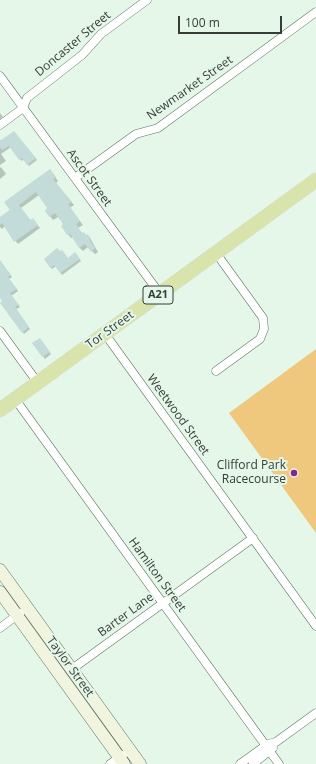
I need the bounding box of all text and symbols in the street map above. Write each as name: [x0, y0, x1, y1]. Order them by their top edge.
street label: Doncaster Street: [32, 8, 114, 80]
scale bar: [180, 8, 284, 34]
text: 100 m: [185, 14, 220, 31]
street label: Newmarket Street: [144, 53, 236, 123]
street label: Ascot Street: [63, 147, 115, 209]
road number: A21: [143, 286, 173, 304]
street label: Tor Street: [83, 308, 137, 352]
street label: Weetwood Street: [144, 372, 212, 458]
place label: Clifford Park Racecourse: [217, 459, 286, 487]
marker: Clifford Park Racecourse: [289, 468, 299, 478]
street label: Hamilton Street: [125, 535, 189, 615]
street label: Barter Lane: [95, 590, 157, 640]
street label: Taylor Street: [43, 634, 97, 700]

